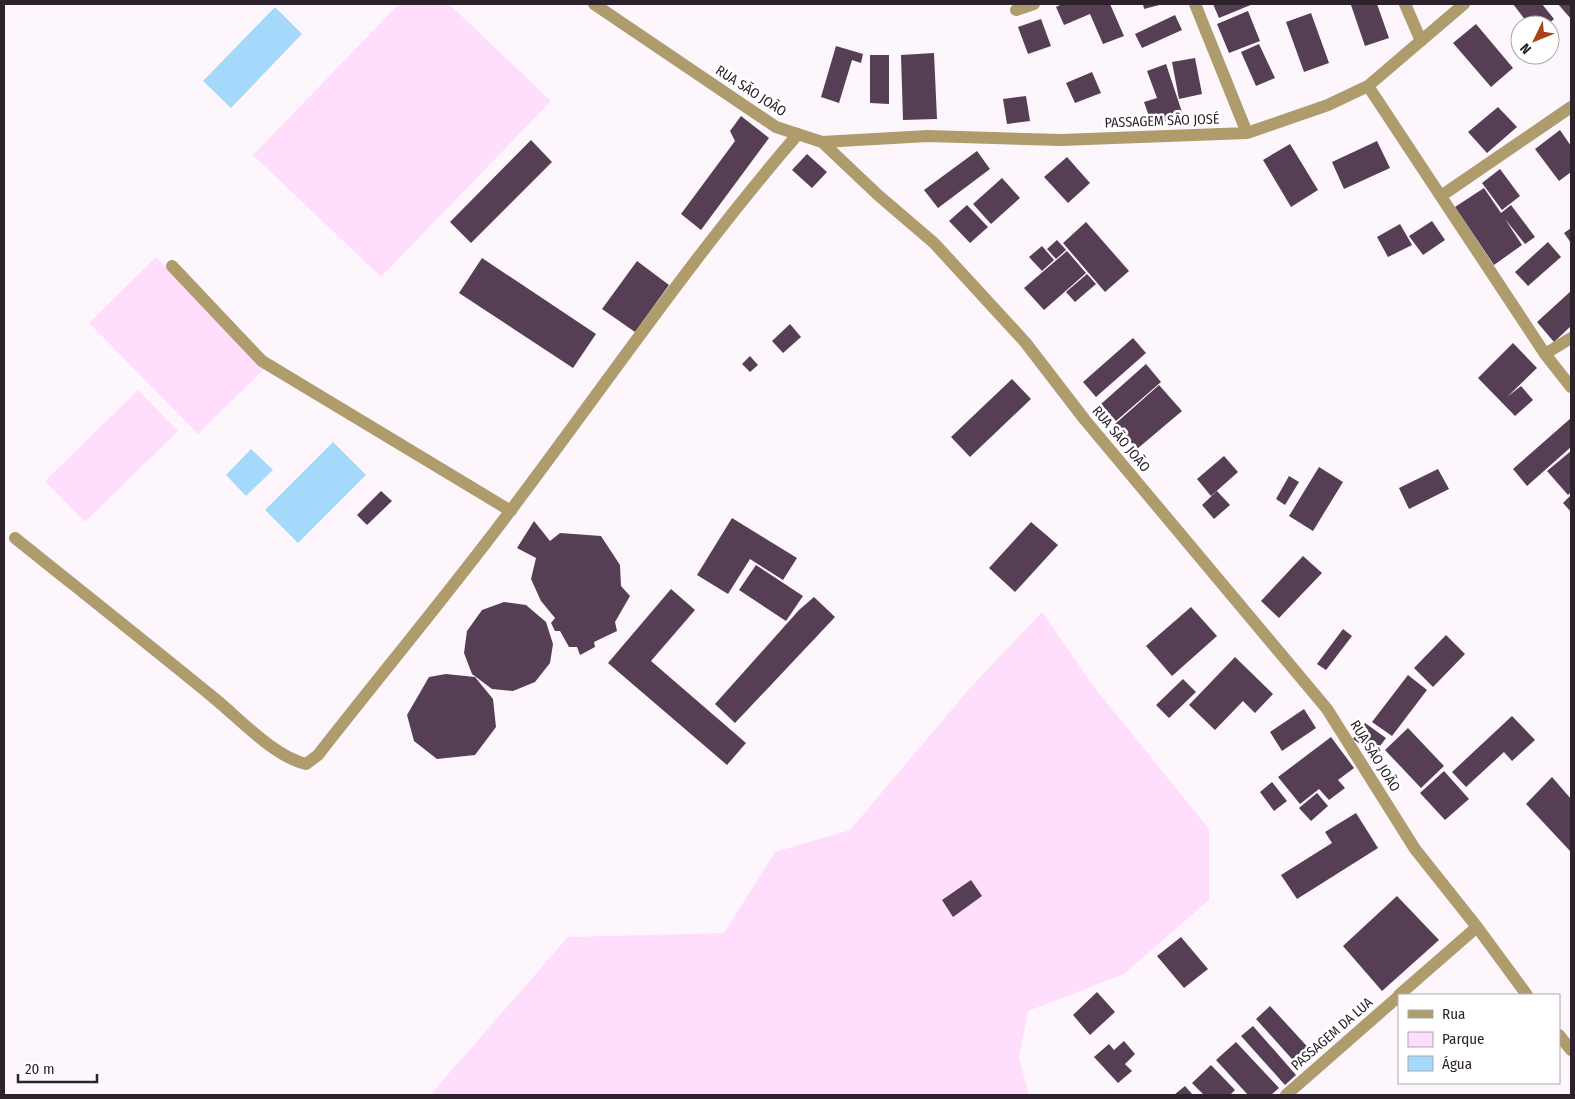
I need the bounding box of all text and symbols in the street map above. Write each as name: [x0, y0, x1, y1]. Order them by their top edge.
north arrow: [1510, 15, 1560, 65]
text: N: [1517, 40, 1535, 57]
street label: RUA SÃO JOÃO: [712, 62, 790, 120]
street label: PASSAGEM SÃO JOSÉ: [1104, 109, 1220, 131]
street label: RUA SÃO JOÃO: [1088, 403, 1154, 476]
street label: RUA SÃO JOÃO: [1346, 717, 1404, 795]
street label: PASSAGEM DA LUA: [1288, 994, 1377, 1074]
legend: [1398, 994, 1560, 1084]
text: Rua: [1442, 1005, 1465, 1023]
text: Parque: [1442, 1030, 1485, 1048]
scale bar: [18, 1052, 96, 1084]
text: Água: [1442, 1055, 1472, 1073]
text: 20 m: [25, 1060, 55, 1078]

